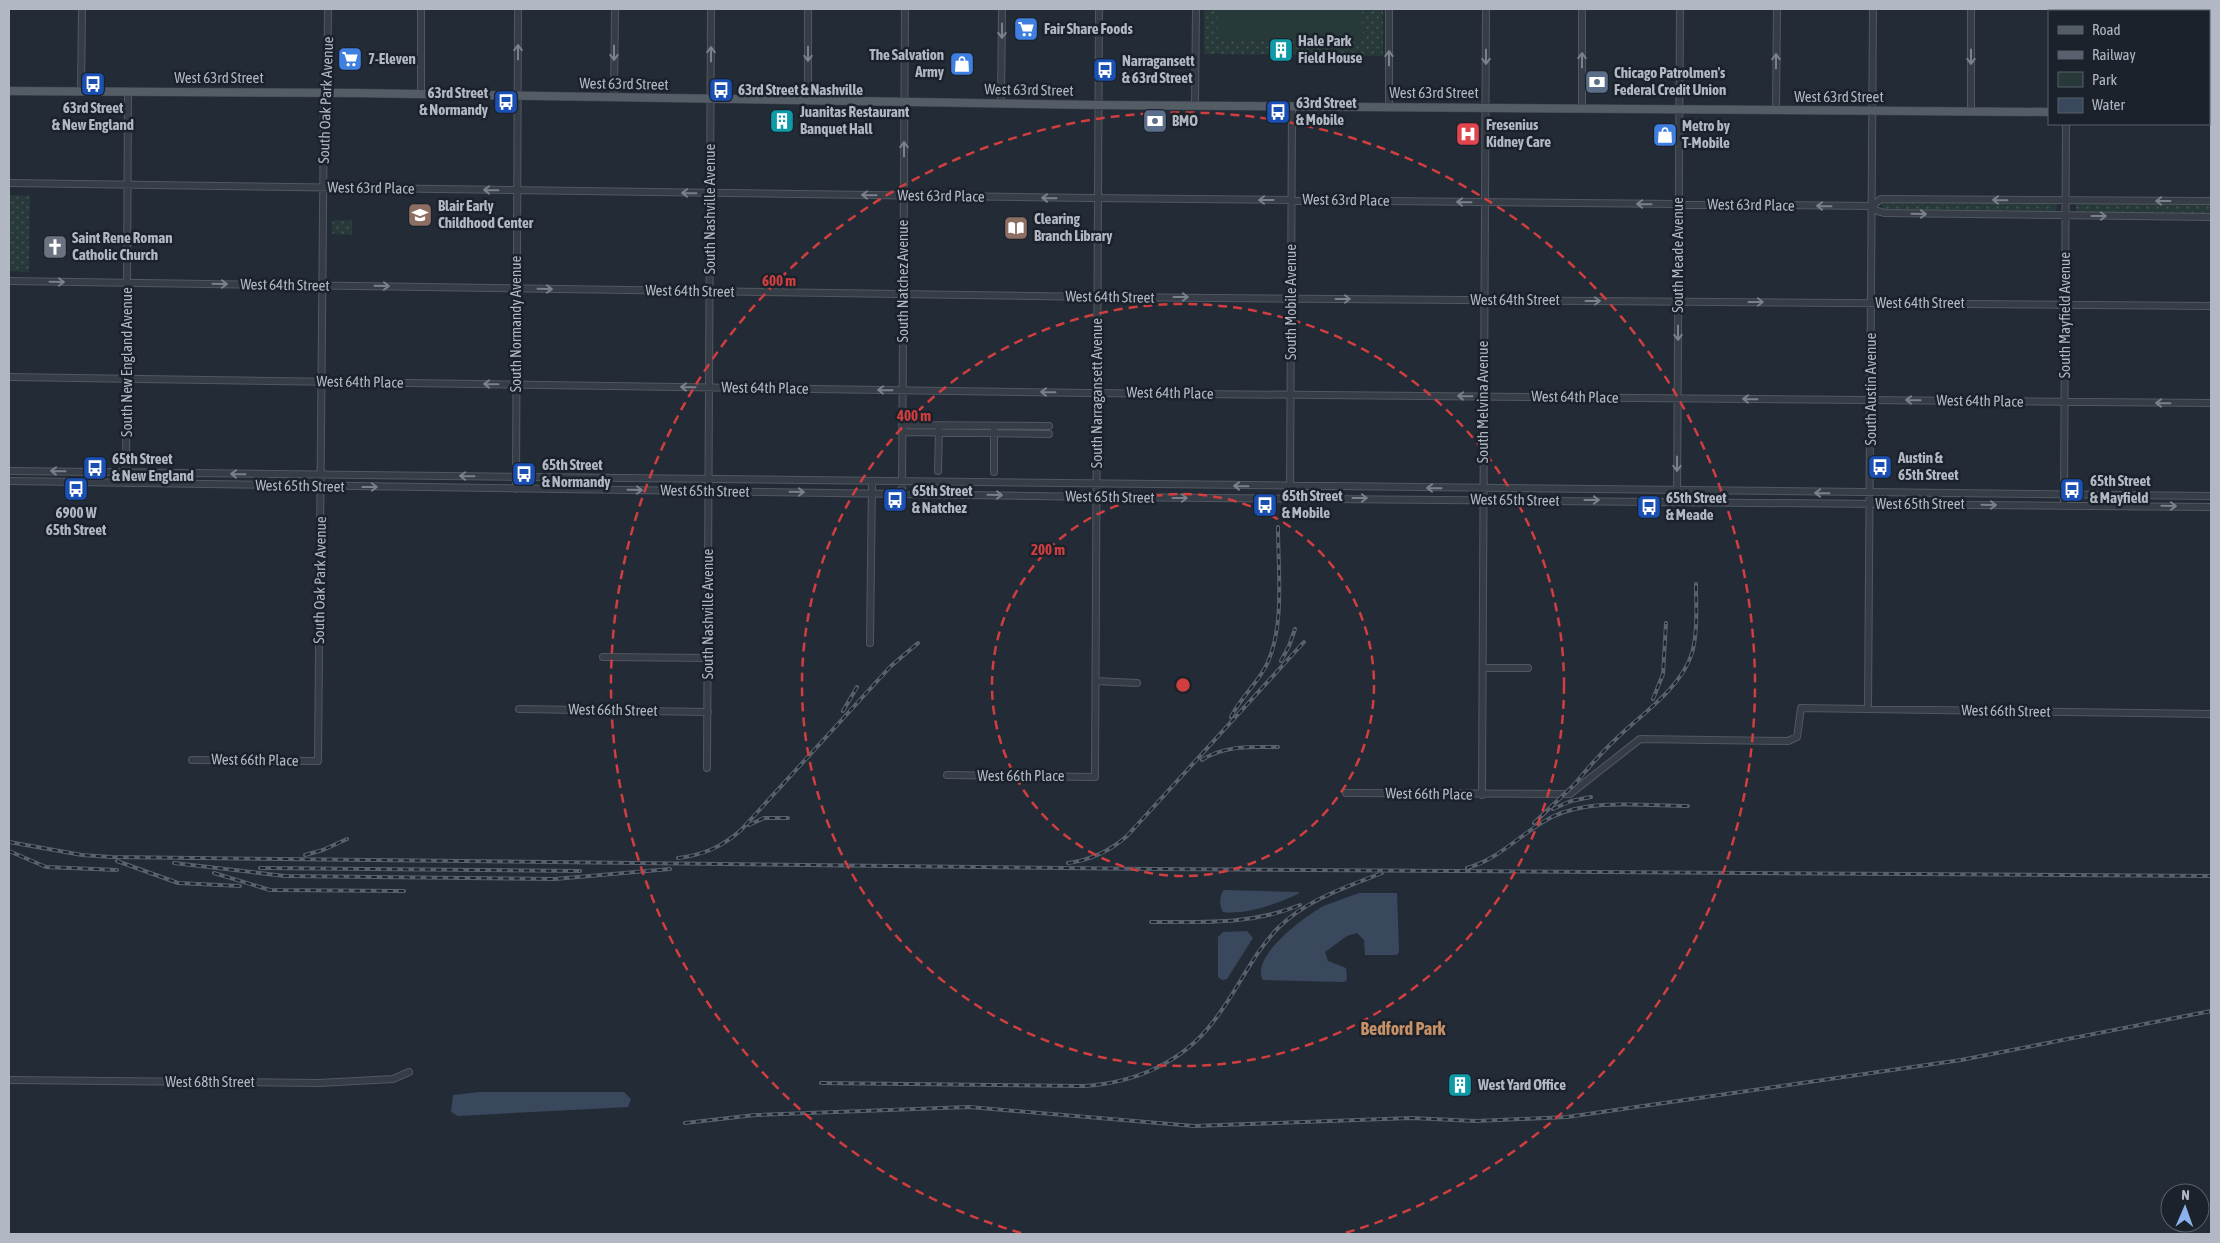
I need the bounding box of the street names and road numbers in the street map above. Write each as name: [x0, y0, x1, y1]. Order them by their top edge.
street label: South Oak Park Avenue: [315, 36, 336, 164]
street label: West 63rd Street: [174, 69, 264, 86]
street label: West 63rd Street: [579, 74, 669, 93]
street label: West 63rd Street: [984, 80, 1074, 99]
street label: West 63rd Street: [1389, 84, 1479, 101]
street label: West 63rd Street: [1794, 88, 1884, 105]
street label: South Nashville Avenue: [701, 144, 718, 274]
street label: West 63rd Place: [327, 178, 415, 197]
street label: West 63rd Place: [897, 186, 985, 205]
street label: West 63rd Place: [1302, 190, 1390, 209]
street label: West 63rd Place: [1707, 195, 1795, 214]
street label: South Meade Avenue: [1669, 197, 1686, 313]
street label: South Natchez Avenue: [894, 219, 911, 342]
street label: South Mobile Avenue: [1282, 244, 1299, 360]
street label: South Mayfield Avenue: [2056, 252, 2073, 378]
street label: South Normandy Avenue: [507, 256, 524, 392]
street label: West 64th Street: [240, 275, 330, 294]
street label: West 64th Street: [645, 281, 735, 300]
street label: South New England Avenue: [118, 287, 135, 437]
street label: West 64th Street: [1065, 287, 1155, 306]
street label: West 64th Street: [1470, 291, 1560, 308]
street label: West 64th Street: [1875, 294, 1965, 311]
street label: South Narragansett Avenue: [1088, 318, 1105, 468]
street label: South Austin Avenue: [1862, 332, 1879, 445]
street label: South Melvina Avenue: [1474, 341, 1491, 463]
street label: West 64th Place: [316, 372, 404, 391]
street label: West 64th Place: [721, 378, 809, 397]
street label: West 64th Place: [1126, 383, 1214, 402]
street label: West 64th Place: [1531, 387, 1619, 406]
street label: West 64th Place: [1936, 391, 2024, 410]
street label: West 65th Street: [255, 476, 345, 495]
street label: West 65th Street: [660, 481, 750, 500]
street label: West 65th Street: [1065, 487, 1155, 506]
street label: West 65th Street: [1470, 490, 1560, 509]
street label: West 65th Street: [1875, 495, 1965, 512]
street label: South Oak Park Avenue: [310, 516, 329, 644]
street label: South Nashville Avenue: [699, 549, 716, 679]
street label: West 66th Street: [568, 700, 658, 719]
street label: West 66th Street: [1961, 701, 2051, 720]
street label: West 66th Place: [211, 750, 299, 769]
street label: West 66th Place: [977, 767, 1065, 784]
street label: West 66th Place: [1385, 784, 1473, 803]
street label: West 68th Street: [165, 1073, 255, 1090]

